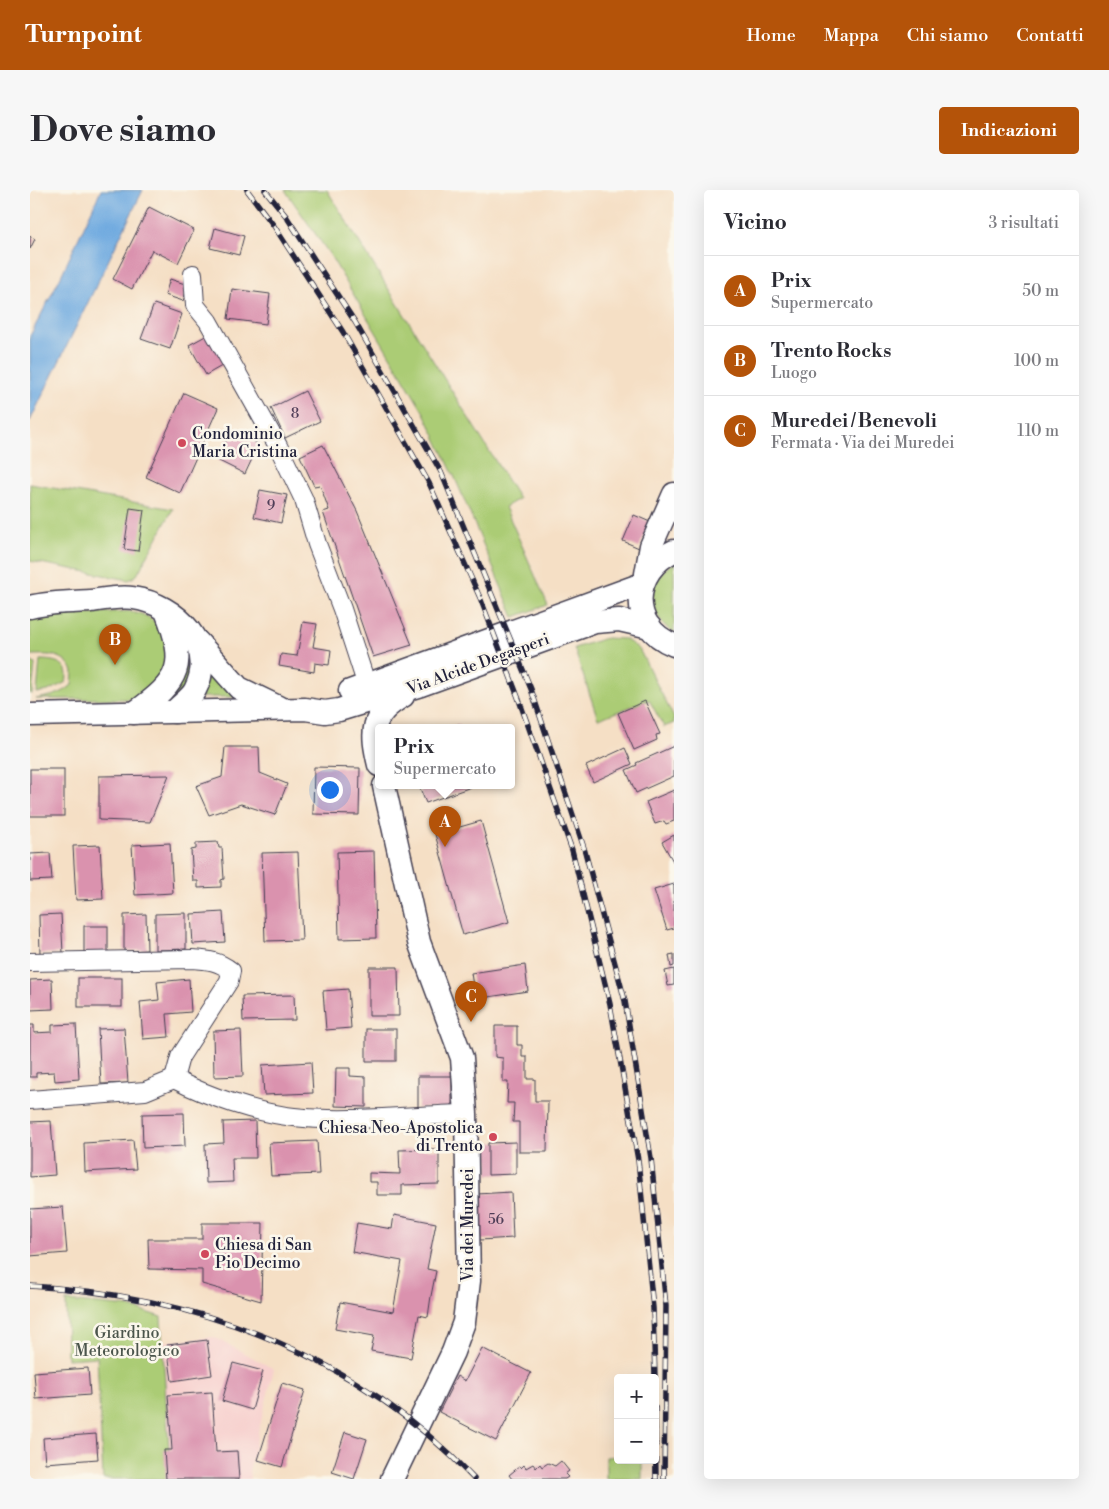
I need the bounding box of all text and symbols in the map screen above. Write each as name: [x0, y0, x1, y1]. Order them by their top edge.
text: Turnpoint: [25, 20, 142, 50]
text: Home: [746, 24, 796, 47]
text: Mappa: [824, 24, 879, 47]
text: Chi siamo: [907, 24, 988, 47]
text: Contatti: [1016, 24, 1084, 47]
button: Indicazioni: [939, 107, 1079, 154]
text: Dove siamo: [30, 109, 217, 152]
text: Vicino: [724, 210, 787, 236]
text: 3 risultati: [989, 213, 1059, 233]
text: Prix: [771, 269, 812, 293]
text: A: [734, 281, 746, 301]
text: 50 m: [1022, 281, 1059, 301]
text: Supermercato: [771, 293, 873, 313]
text: Trento Rocks: [771, 339, 891, 363]
text: B: [734, 351, 746, 371]
text: 100 m: [1014, 351, 1059, 371]
text: Luogo: [771, 363, 817, 383]
house number: 8: [291, 405, 299, 423]
text: Muredei / Benevoli: [771, 409, 937, 433]
text: C: [734, 421, 746, 441]
text: 110 m: [1017, 421, 1059, 441]
place label: Condominio Maria Cristina: [192, 424, 298, 462]
text: Fermata · Via dei Muredei: [771, 433, 955, 453]
marker: Condominio Maria Cristina: [176, 437, 188, 449]
house number: 9: [267, 497, 275, 515]
pin: B: [99, 624, 131, 665]
street label: Via Alcide Degasperi: [403, 629, 552, 699]
popup: [375, 724, 515, 789]
text: Prix: [394, 735, 434, 759]
text: Supermercato: [394, 759, 496, 779]
your location: [317, 777, 343, 803]
pin: A: [429, 806, 461, 847]
pin: C: [455, 981, 487, 1022]
place label: Chiesa Neo-Apostolica di Trento: [319, 1118, 484, 1156]
marker: Chiesa Neo-Apostolica di Trento: [487, 1131, 499, 1143]
street label: Via dei Muredei: [458, 1168, 478, 1283]
house number: 56: [488, 1211, 505, 1229]
place label: Chiesa di San Pio Decimo: [215, 1235, 312, 1273]
marker: Chiesa di San Pio Decimo: [199, 1248, 211, 1260]
park label: Giardino Meteorologico: [75, 1323, 179, 1361]
map controls: [614, 1374, 659, 1464]
button: +: [614, 1374, 659, 1419]
button: −: [614, 1419, 659, 1464]

